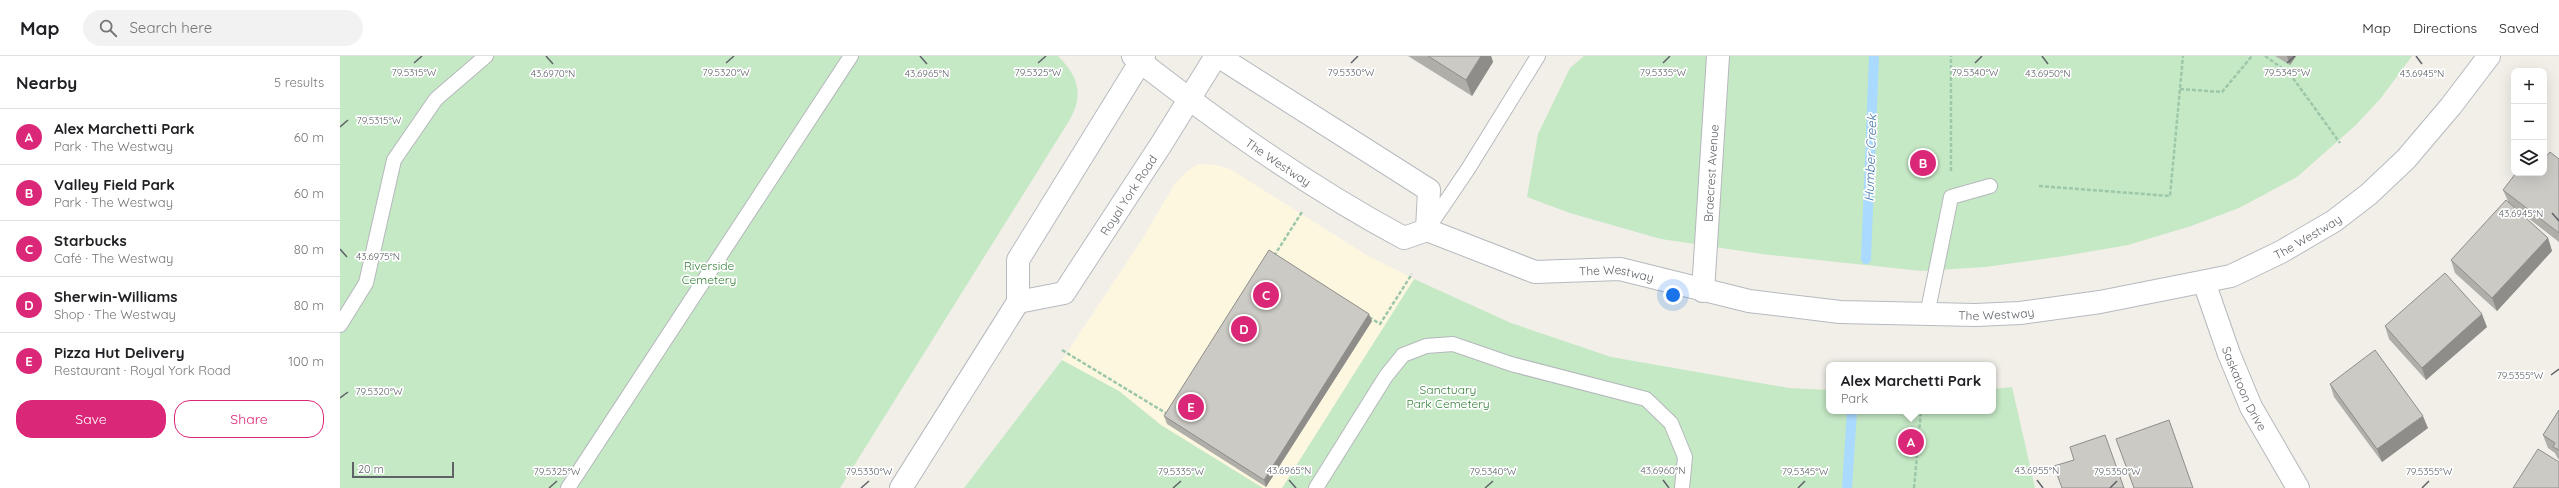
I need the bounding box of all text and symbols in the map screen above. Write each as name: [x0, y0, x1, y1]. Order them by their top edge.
search box: [83, 10, 363, 46]
text: Map: [20, 16, 59, 40]
icon: search: [97, 17, 119, 39]
text: Search here: [129, 18, 212, 37]
text: Map: [2362, 19, 2391, 37]
text: Directions: [2413, 19, 2477, 37]
text: Saved: [2499, 19, 2539, 37]
text: 79.5315°W: [392, 66, 437, 79]
text: 79.5320°W: [702, 66, 750, 79]
text: 79.5325°W: [1015, 66, 1062, 79]
text: 79.5330°W: [1328, 66, 1375, 79]
text: 79.5335°W: [1640, 66, 1687, 79]
text: 79.5340°W: [1951, 66, 1999, 79]
text: 79.5345°W: [2264, 66, 2311, 79]
text: 43.6970°N: [531, 67, 575, 80]
text: 43.6965°N: [905, 67, 949, 80]
text: 43.6950°N: [2025, 67, 2071, 80]
text: 43.6945°N: [2400, 67, 2444, 80]
map controls: [2511, 68, 2547, 176]
button: +: [2511, 68, 2547, 104]
text: Nearby: [16, 72, 77, 93]
text: 5 results: [274, 74, 324, 90]
button: −: [2511, 104, 2547, 140]
water label: Humber Creek: [1860, 113, 1880, 202]
text: 79.5315°W: [357, 114, 402, 127]
text: Alex Marchetti Park: [54, 119, 195, 138]
street label: Braecrest Avenue: [1700, 124, 1721, 223]
text: A: [25, 129, 33, 145]
text: 60 m: [294, 129, 324, 145]
street label: The Westway: [1243, 135, 1314, 189]
text: Park · The Westway: [54, 138, 173, 154]
button: layers: [2511, 140, 2547, 176]
pin: B: [1910, 148, 1936, 178]
street label: Royal York Road: [1096, 152, 1160, 238]
text: Valley Field Park: [54, 175, 175, 194]
text: B: [25, 185, 33, 201]
text: 60 m: [294, 185, 324, 201]
text: Park · The Westway: [54, 194, 173, 210]
text: 43.6945°N: [2499, 207, 2543, 220]
street label: The Westway: [2271, 211, 2344, 262]
text: Starbucks: [54, 231, 127, 250]
text: C: [25, 241, 33, 257]
text: 80 m: [294, 241, 324, 257]
text: Café · The Westway: [54, 250, 174, 266]
text: 43.6975°N: [356, 250, 400, 263]
park label: Riverside Cemetery: [682, 258, 736, 287]
street label: The Westway: [1579, 261, 1656, 285]
pin: C: [1253, 280, 1279, 310]
your location: [1663, 285, 1683, 305]
text: Sherwin-Williams: [54, 287, 178, 306]
text: D: [24, 297, 34, 313]
text: 80 m: [294, 297, 324, 313]
street label: The Westway: [1958, 304, 2035, 323]
text: Shop · The Westway: [54, 306, 176, 322]
pin: D: [1231, 314, 1257, 344]
text: Pizza Hut Delivery: [54, 343, 184, 362]
street label: Saskatoon Drive: [2219, 344, 2271, 433]
text: E: [25, 353, 33, 369]
text: 100 m: [288, 353, 324, 369]
text: Restaurant · Royal York Road: [54, 362, 231, 378]
popup: [1826, 362, 1996, 414]
text: 79.5355°W: [2497, 369, 2544, 382]
text: Alex Marchetti Park: [1841, 371, 1981, 390]
park label: Sanctuary Park Cemetery: [1406, 382, 1490, 411]
text: 79.5320°W: [355, 385, 403, 398]
text: Park: [1841, 390, 1868, 406]
pin: E: [1178, 392, 1204, 422]
button: Save: [16, 400, 166, 438]
button: Share: [174, 400, 324, 438]
pin: A: [1898, 427, 1924, 457]
scale bar: [352, 460, 454, 479]
text: 20 m: [358, 462, 384, 476]
text: 43.6965°N: [1267, 464, 1311, 477]
text: 43.6960°N: [1640, 464, 1686, 477]
text: 43.6955°N: [2015, 464, 2059, 477]
text: 79.5325°W: [534, 465, 581, 478]
text: 79.5330°W: [846, 465, 893, 478]
text: 79.5335°W: [1158, 465, 1205, 478]
text: 79.5340°W: [1469, 465, 1517, 478]
text: 79.5345°W: [1782, 465, 1829, 478]
text: 79.5350°W: [2093, 465, 2141, 478]
text: 79.5355°W: [2406, 465, 2453, 478]

